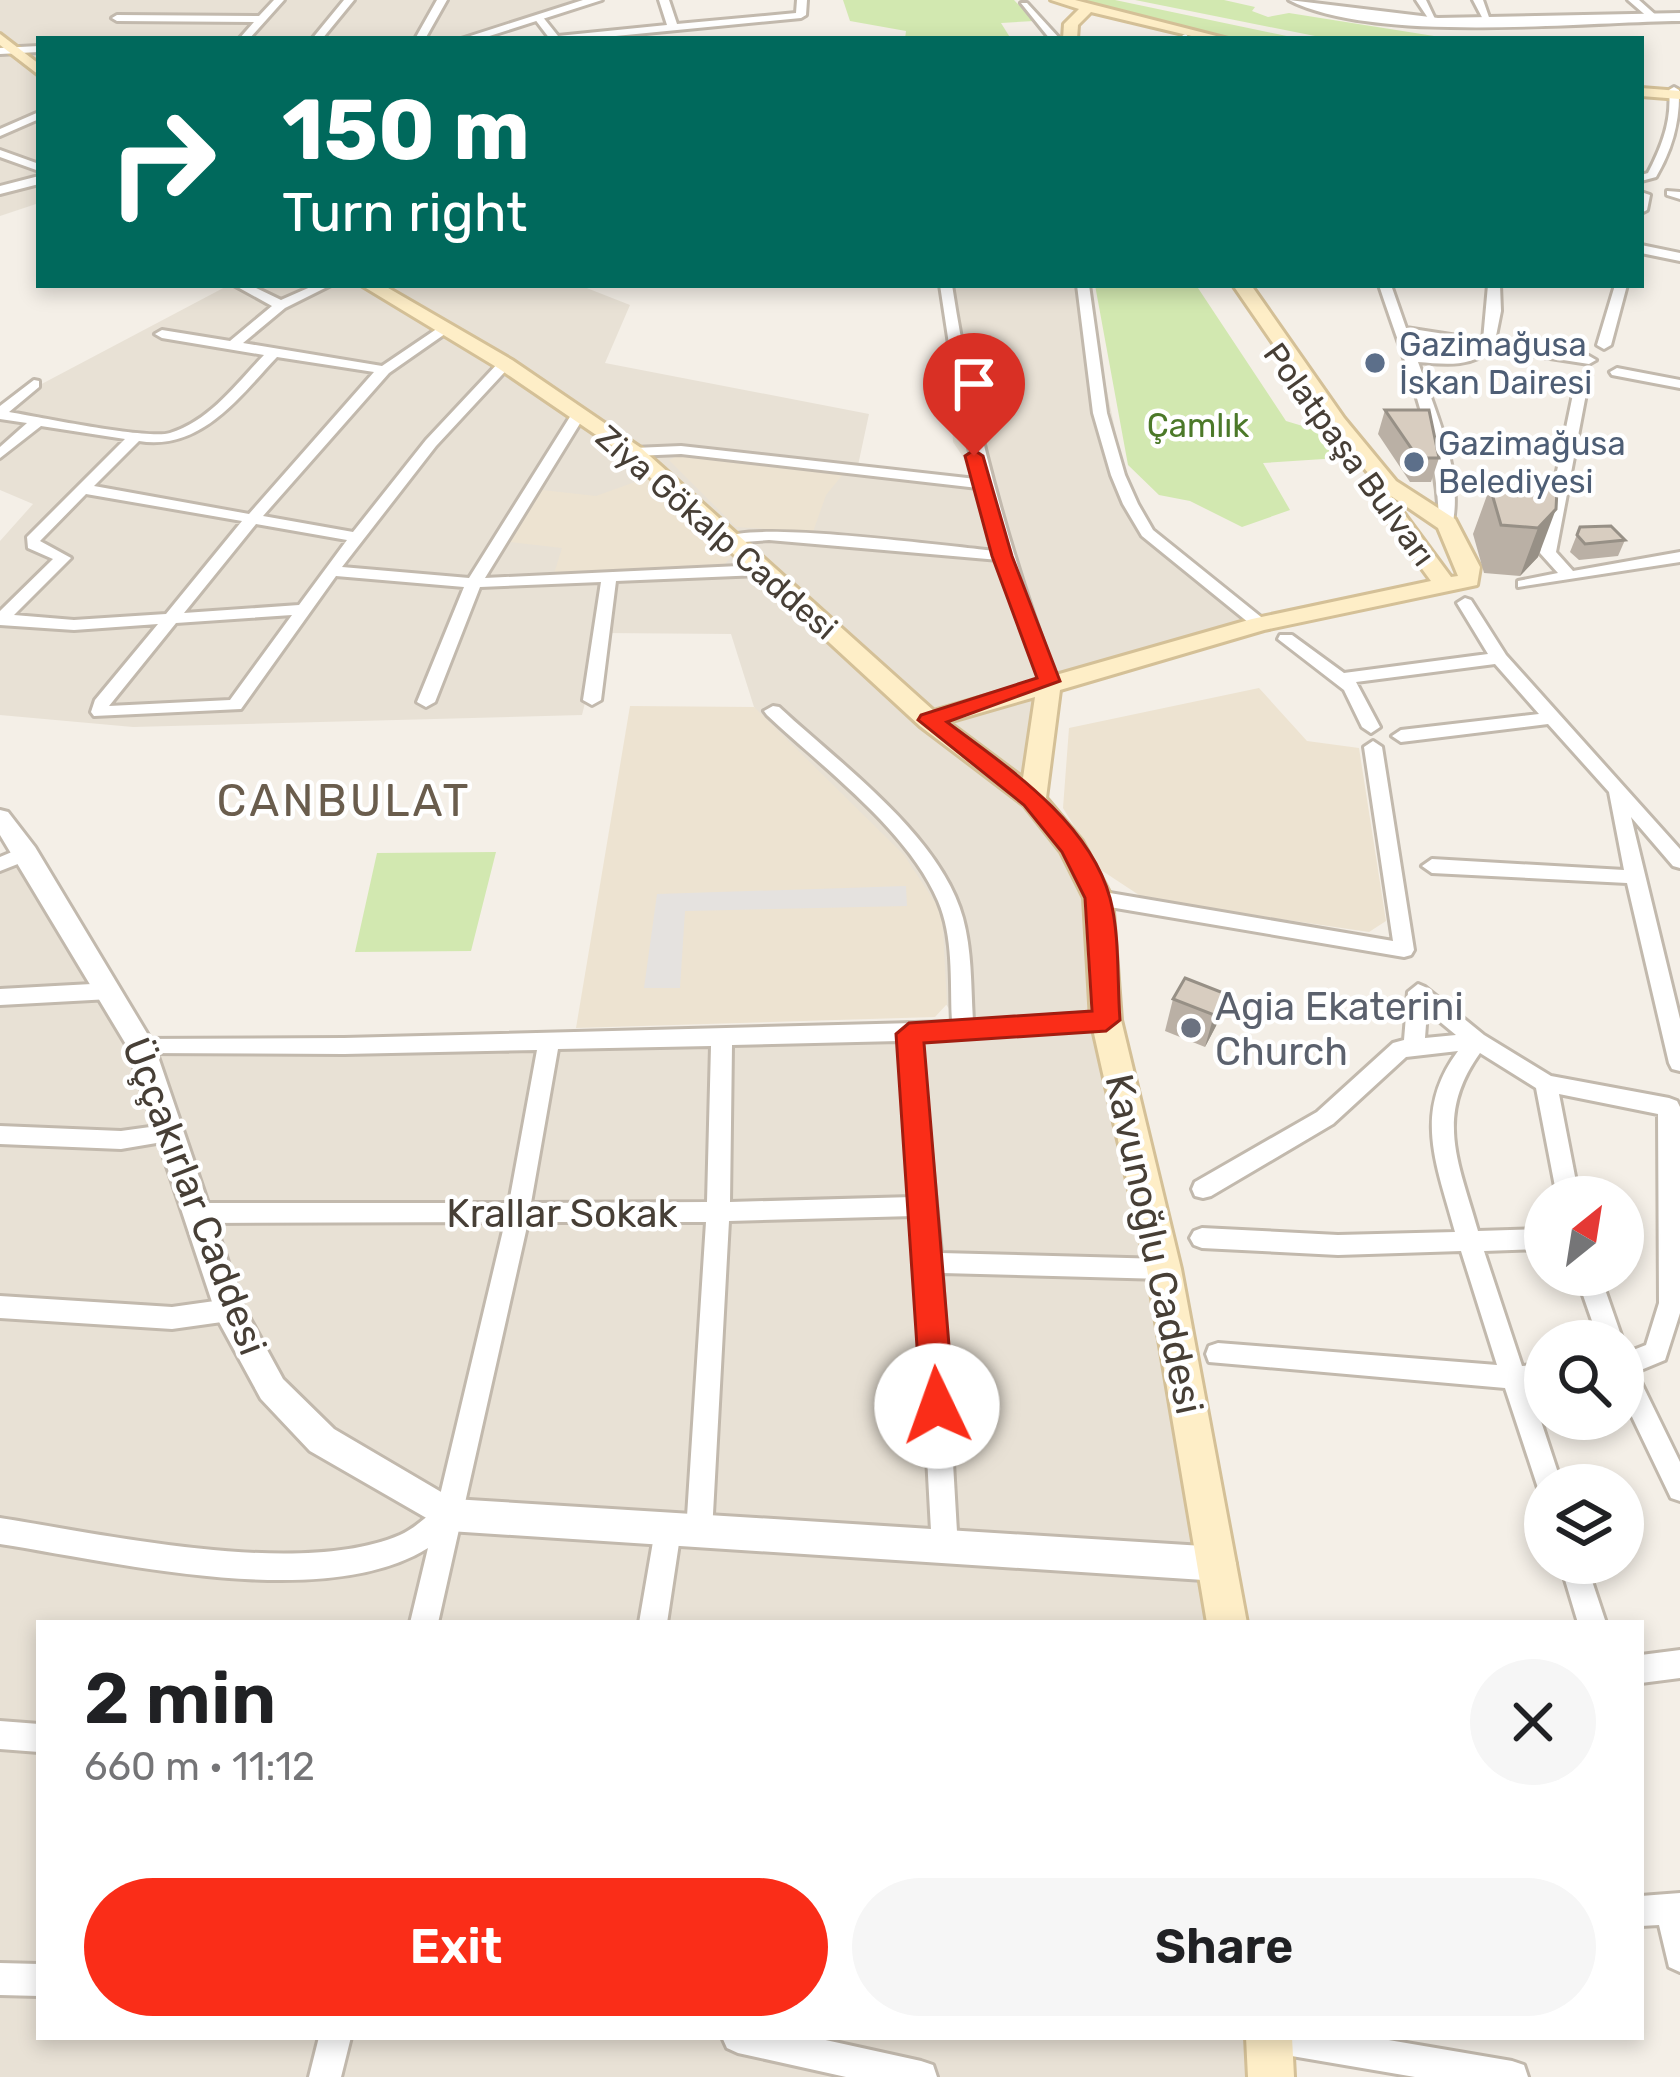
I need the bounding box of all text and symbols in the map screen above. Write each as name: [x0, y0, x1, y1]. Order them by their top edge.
text: 150 m: [282, 80, 530, 180]
icon: right: [84, 84, 240, 240]
text: Turn right: [282, 181, 527, 245]
place label: Gazimağusa İskan Dairesi: [1399, 325, 1592, 402]
pin: [923, 333, 1025, 456]
street label: Polatpaşa Bulvarı: [1256, 335, 1444, 573]
marker: Gazimağusa İskan Dairesi: [1362, 350, 1388, 376]
icon: arrive: [941, 351, 1007, 417]
park label: Çamlık: [1147, 406, 1249, 445]
street label: Ziya Gökalp Caddesi: [588, 417, 845, 648]
place label: Gazimağusa Belediyesi: [1438, 424, 1626, 501]
marker: Gazimağusa Belediyesi: [1401, 449, 1427, 475]
district label: CANBULAT: [217, 774, 471, 827]
place label: Agia Ekaterini Church: [1215, 984, 1464, 1075]
marker: Agia Ekaterini Church: [1178, 1015, 1204, 1041]
street label: Üççakırlar Caddesi: [112, 1031, 276, 1361]
street label: Kavunoğlu Caddesi: [1096, 1070, 1213, 1418]
north arrow: [1524, 1176, 1644, 1296]
map controls: [1524, 1176, 1644, 1584]
street label: Krallar Sokak: [446, 1191, 678, 1237]
button: search: [1524, 1320, 1644, 1440]
position arrow: [874, 1343, 1000, 1469]
button: layers: [1524, 1464, 1644, 1584]
text: 2 min: [84, 1656, 276, 1741]
button: close: [1470, 1659, 1596, 1785]
text: 660 m · 11:12: [84, 1744, 315, 1790]
button: Exit: [84, 1878, 828, 2016]
button: Share: [852, 1878, 1596, 2016]

